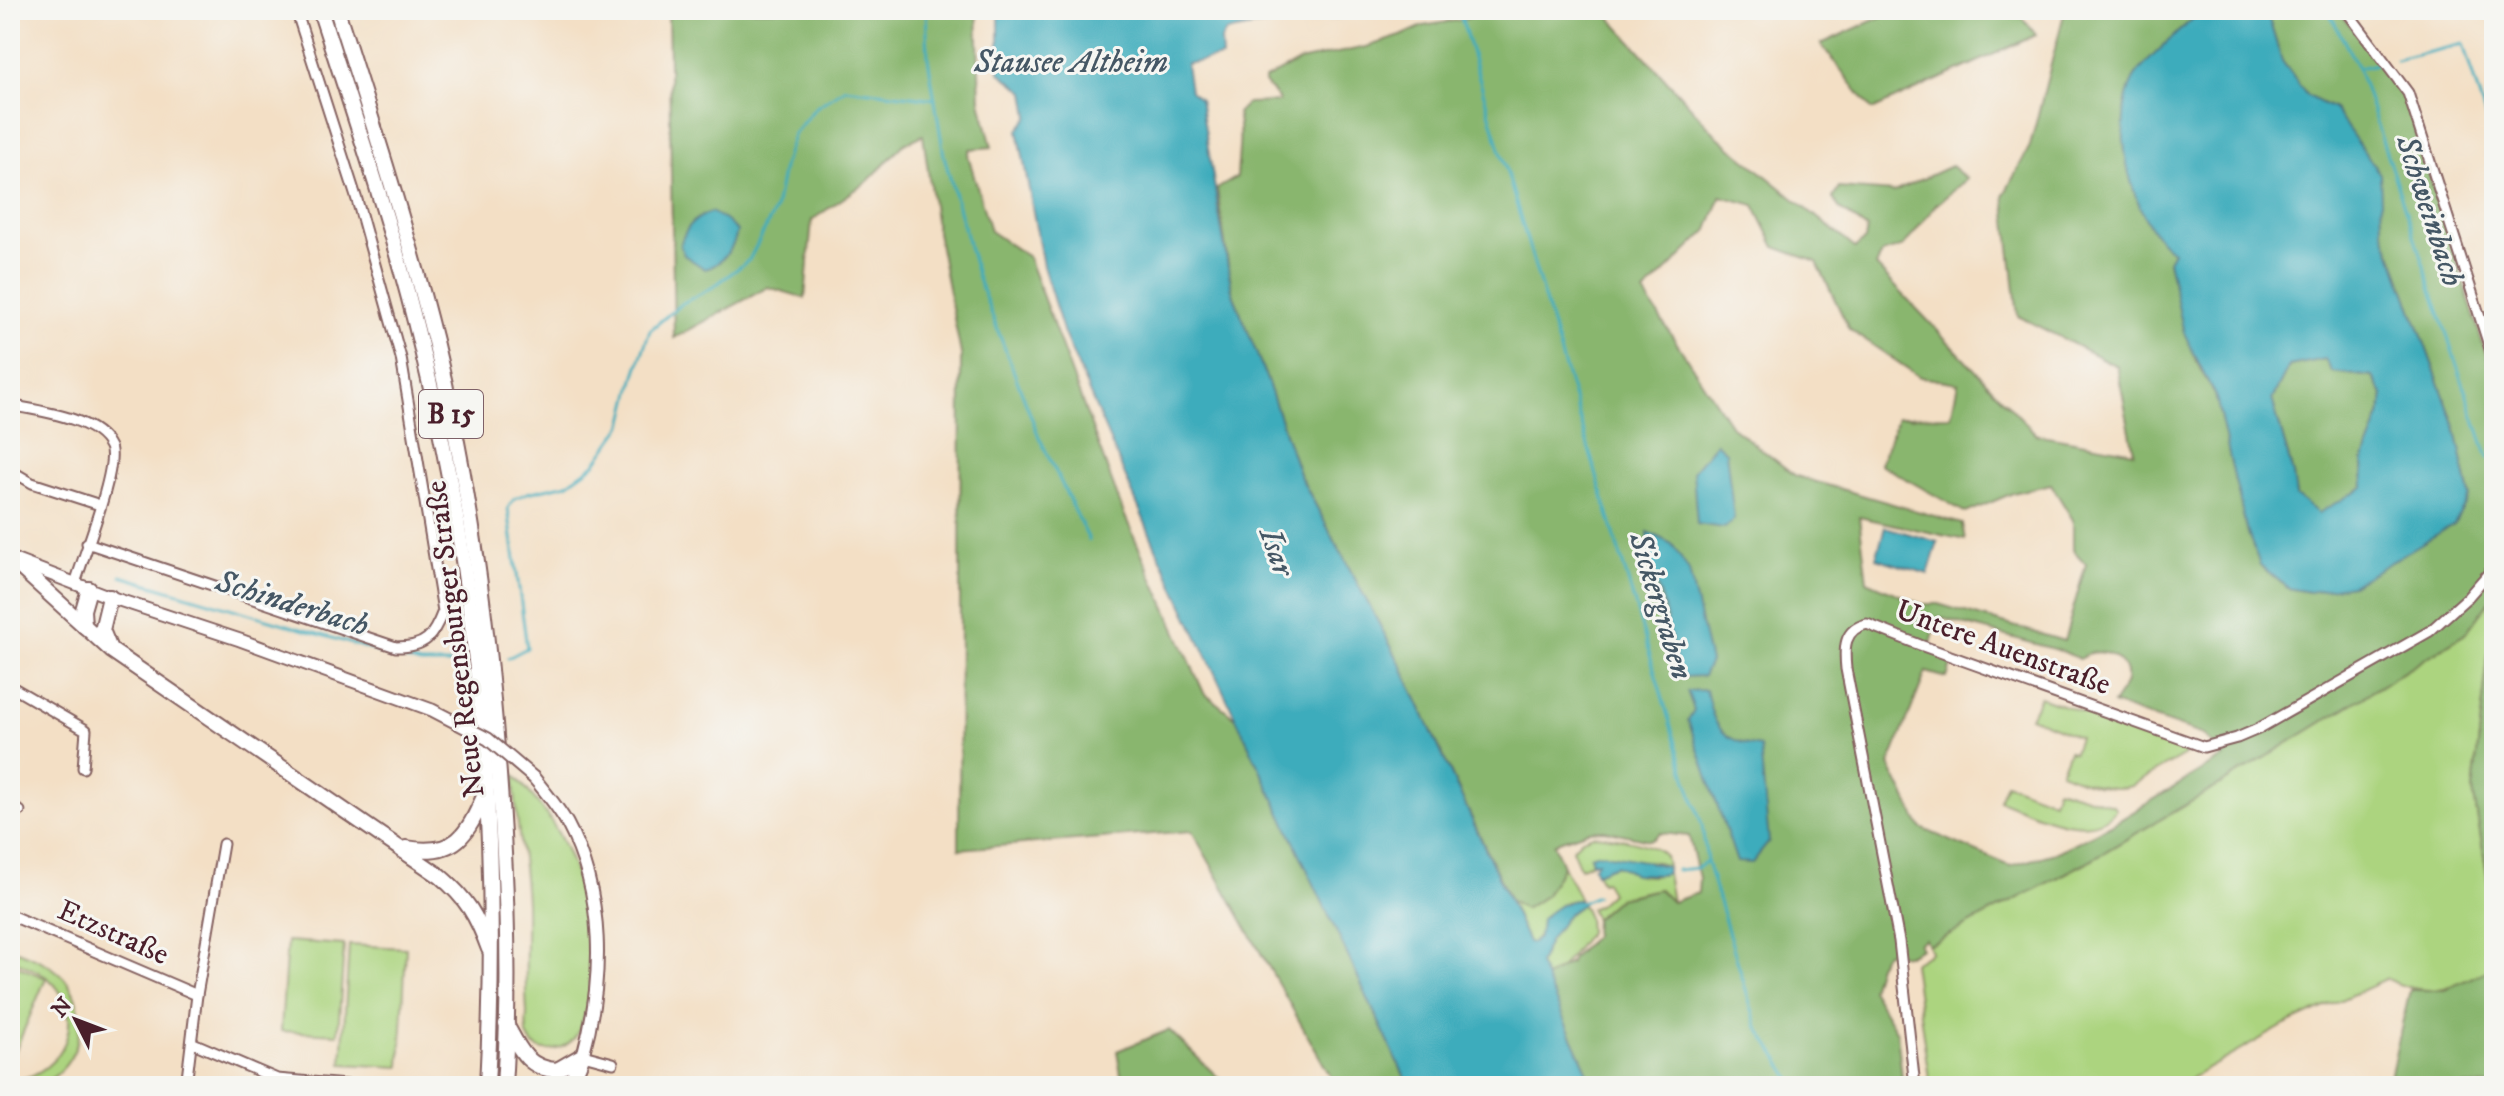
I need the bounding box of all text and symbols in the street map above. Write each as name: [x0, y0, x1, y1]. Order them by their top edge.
water label: Stausee Altheim: [973, 43, 1168, 83]
water label: Schweinbach: [2385, 129, 2472, 292]
road number: B 15: [419, 390, 483, 438]
street label: Neue Regensburger Straße: [418, 478, 494, 800]
water label: Isar: [1249, 521, 1304, 584]
water label: Sickergraben: [1618, 527, 1701, 684]
water label: Schinderbach: [210, 561, 373, 646]
street label: Untere Auenstraße: [1891, 592, 2115, 704]
street label: Etzstraße: [52, 892, 174, 974]
north arrow: [36, 980, 116, 1060]
text: N: [46, 992, 78, 1023]

